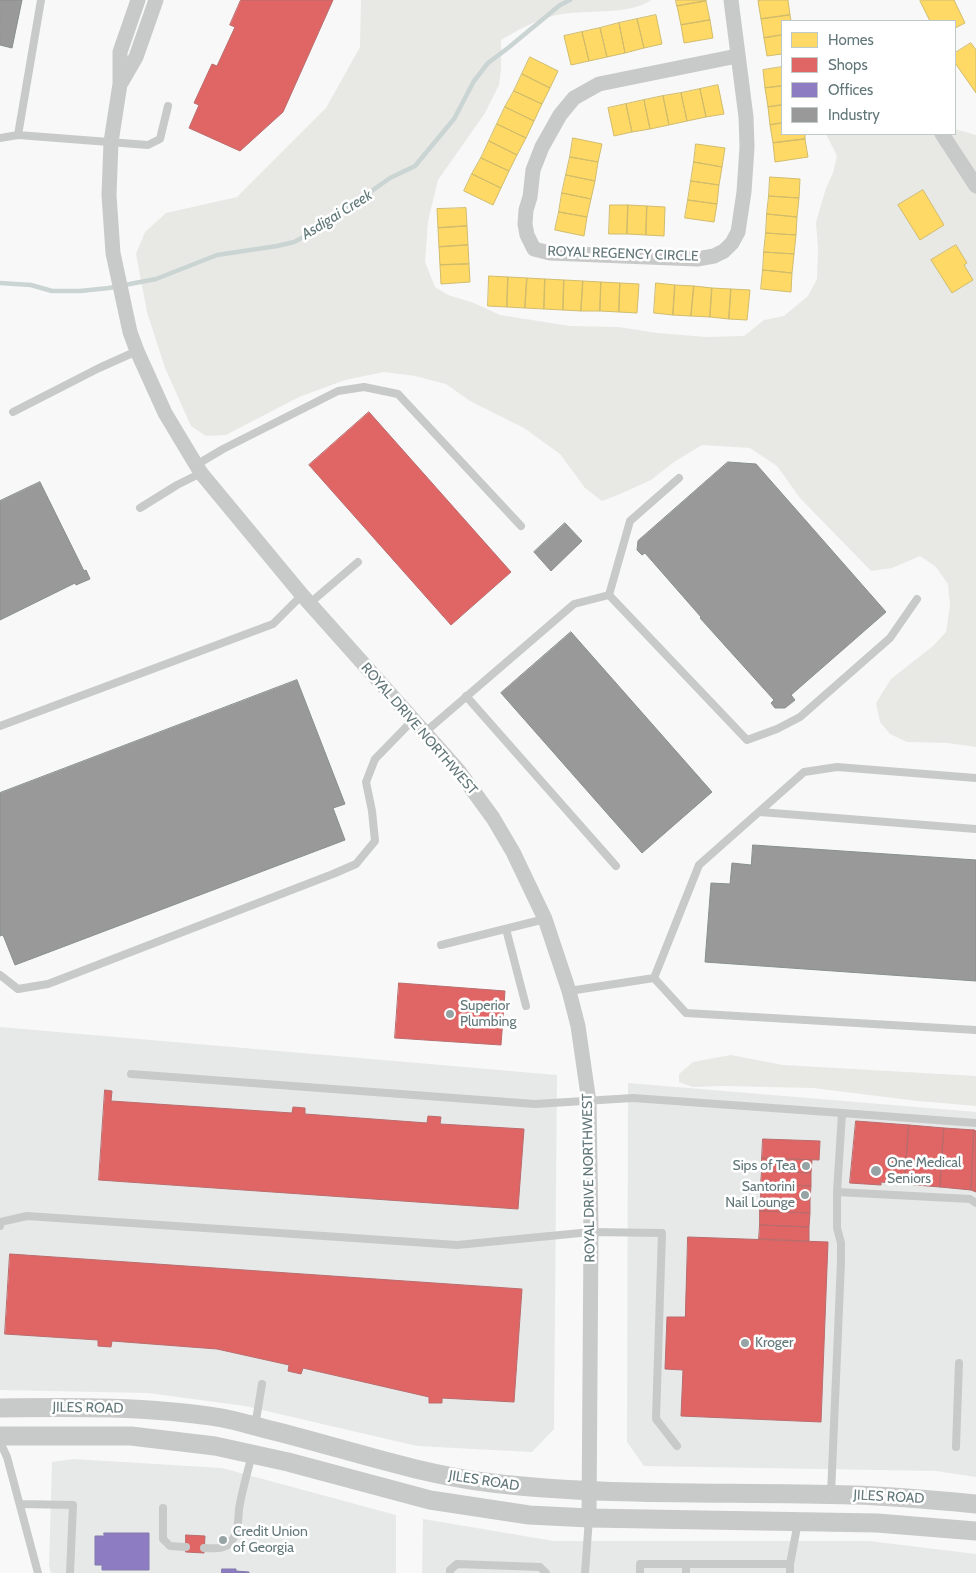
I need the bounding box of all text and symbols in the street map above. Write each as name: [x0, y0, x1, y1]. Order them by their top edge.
legend: [781, 20, 956, 135]
text: Homes: [828, 31, 874, 49]
text: Shops: [828, 56, 868, 74]
text: Offices: [828, 81, 873, 99]
text: Industry: [828, 106, 880, 124]
water label: Asdigai Creek: [298, 186, 376, 244]
street label: ROYAL REGENCY CIRCLE: [547, 243, 699, 265]
street label: ROYAL DRIVE NORTHWEST: [357, 660, 481, 798]
place label: Superior Plumbing: [460, 998, 516, 1030]
marker: Superior Plumbing: [444, 1008, 456, 1020]
street label: ROYAL DRIVE NORTHWEST: [579, 1093, 599, 1263]
place label: One Medical Seniors: [887, 1155, 961, 1188]
place label: Sips of Tea: [733, 1158, 796, 1174]
marker: Sips of Tea: [800, 1160, 812, 1172]
marker: One Medical Seniors: [869, 1164, 883, 1178]
place label: Santorini Nail Lounge: [725, 1179, 795, 1212]
marker: Santorini Nail Lounge: [799, 1189, 811, 1201]
place label: Kroger: [755, 1335, 793, 1351]
marker: Kroger: [739, 1337, 751, 1349]
street label: JILES ROAD: [52, 1399, 124, 1417]
street label: JILES ROAD: [448, 1467, 520, 1495]
street label: JILES ROAD: [853, 1487, 925, 1507]
place label: Credit Union of Georgia: [233, 1524, 308, 1556]
marker: Credit Union of Georgia: [217, 1534, 229, 1546]

